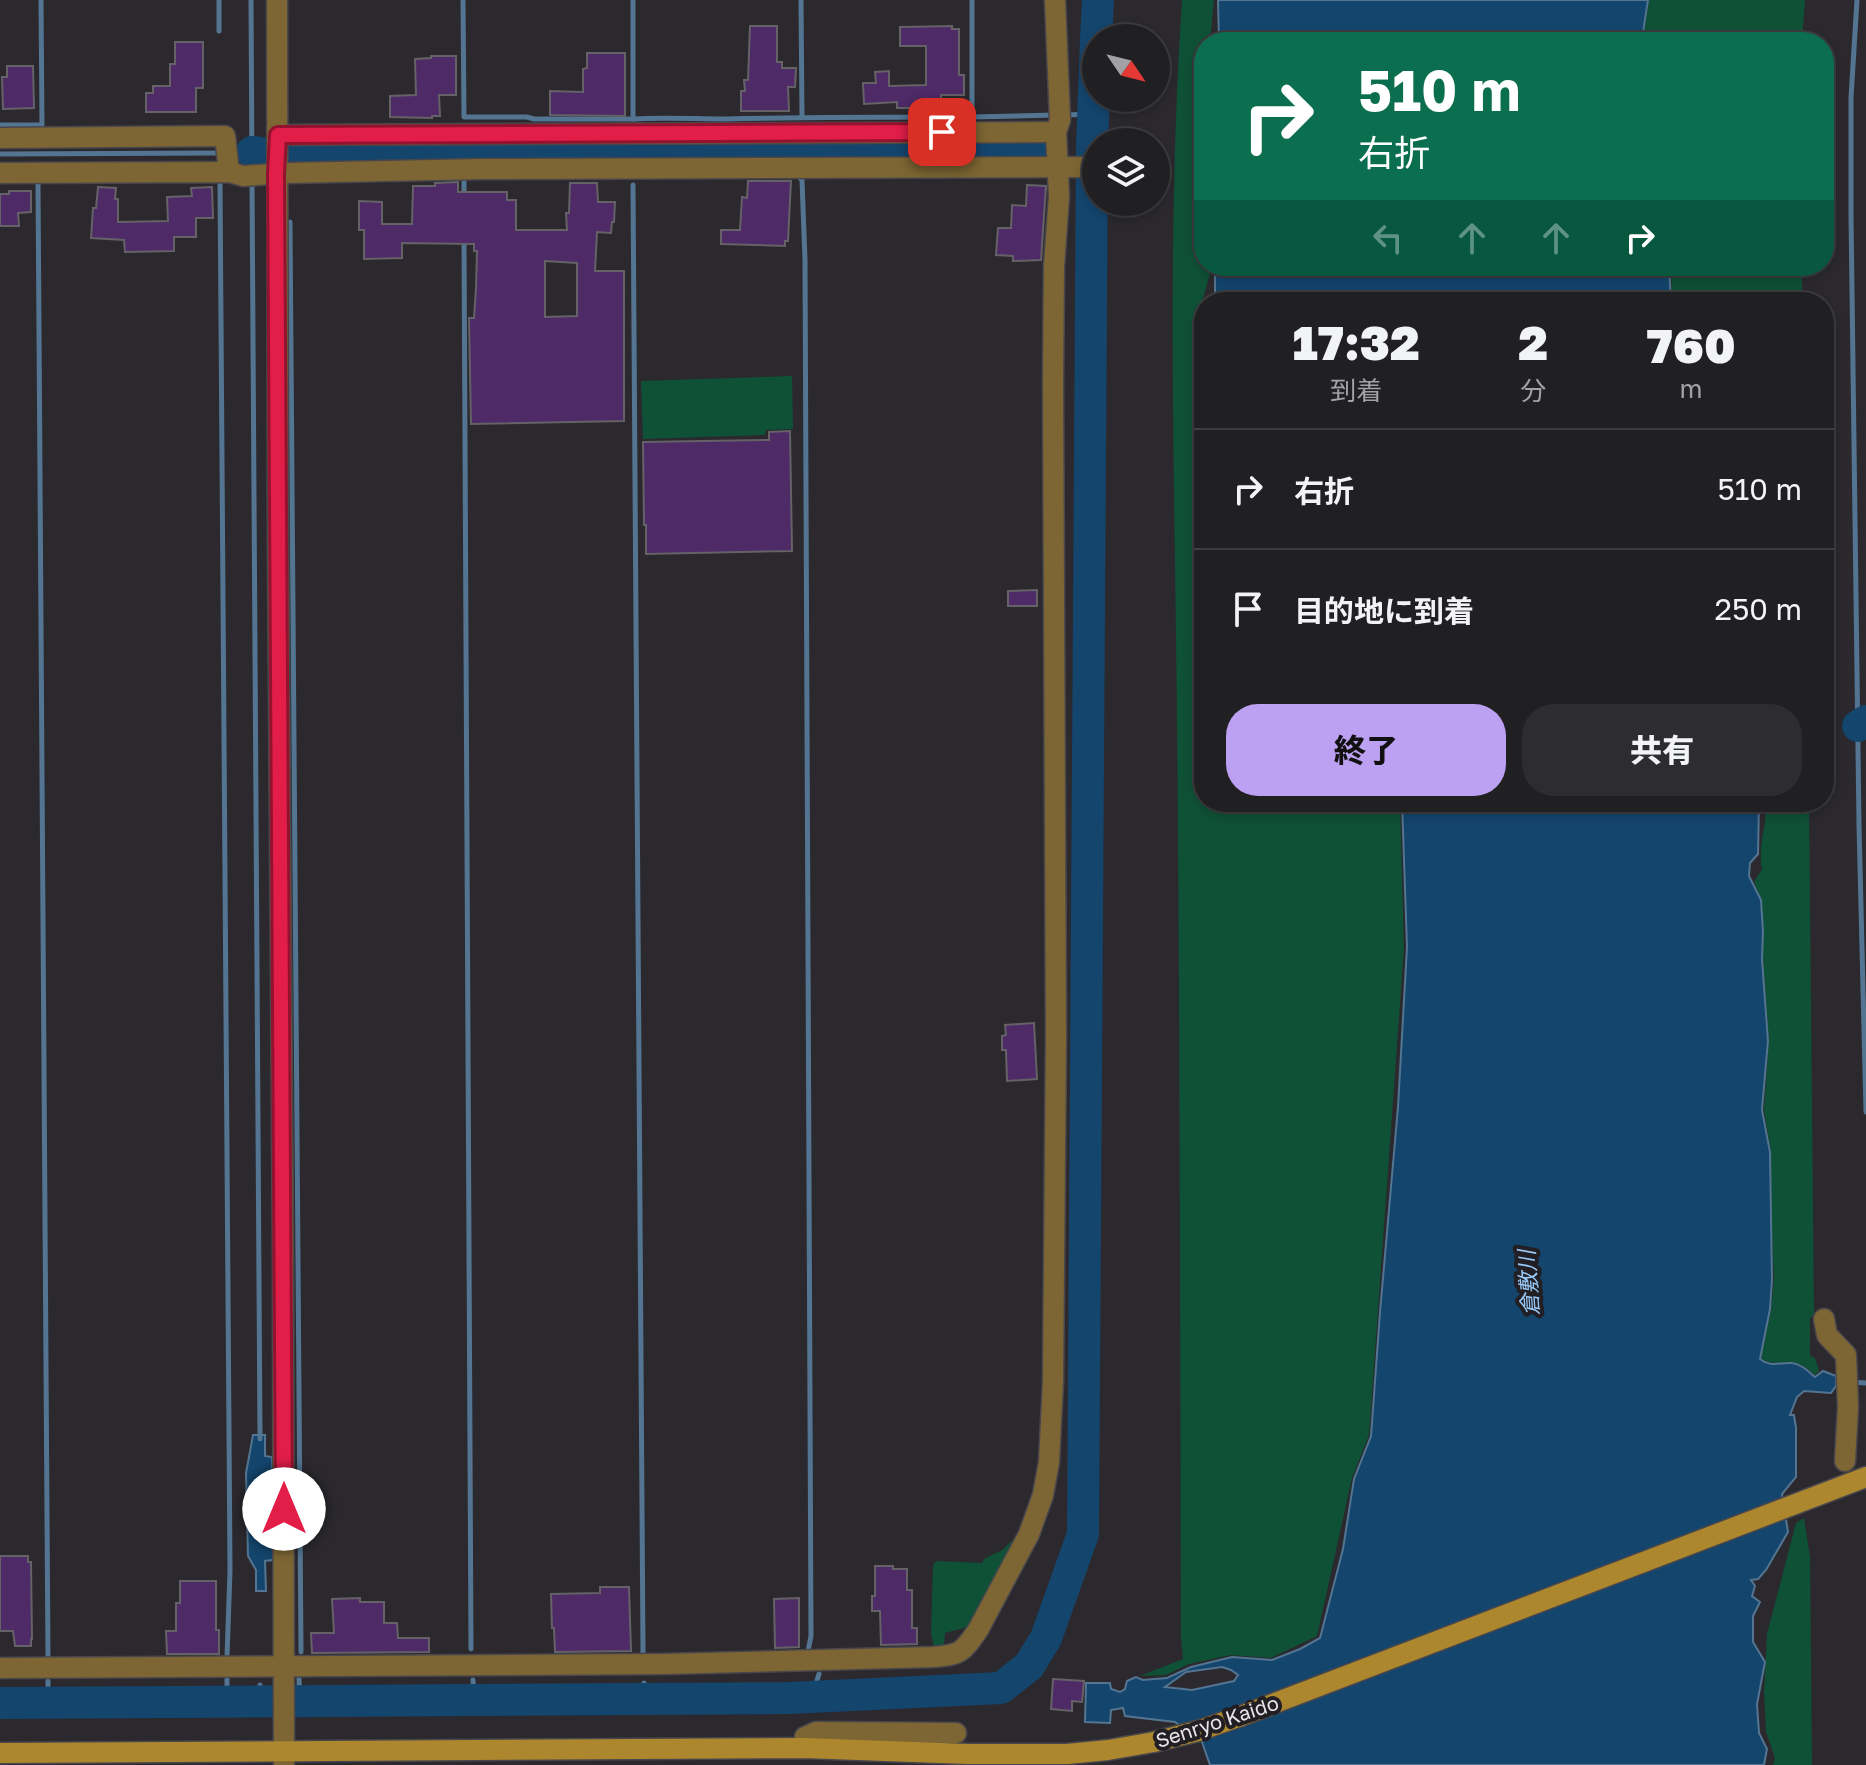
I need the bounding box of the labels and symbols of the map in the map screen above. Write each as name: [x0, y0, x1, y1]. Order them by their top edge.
north arrow: [1082, 24, 1170, 112]
pin: [908, 98, 976, 166]
water label: 倉敷川: [1512, 1247, 1544, 1317]
position arrow: [242, 1467, 326, 1551]
street label: Senryo Kaido: [1153, 1690, 1281, 1752]

